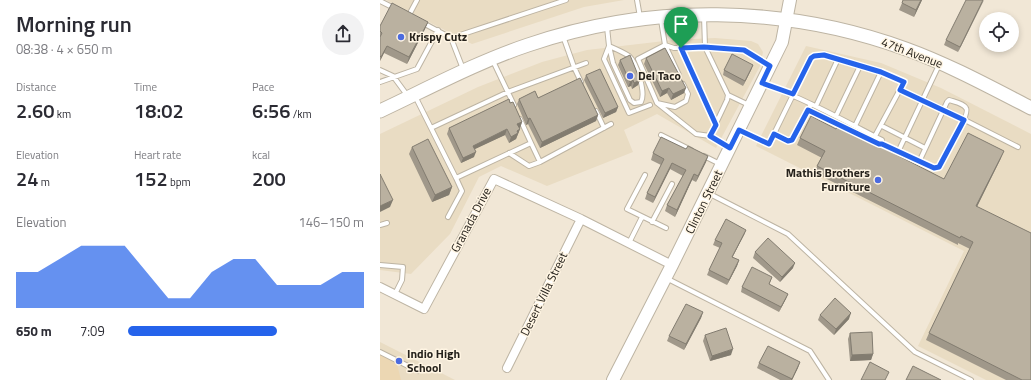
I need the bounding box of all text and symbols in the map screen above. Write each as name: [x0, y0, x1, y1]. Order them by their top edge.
text: Morning run: [16, 7, 132, 41]
pin: [664, 7.0, 698, 48]
map controls: [979, 12, 1019, 52]
button: locate: [979, 12, 1019, 52]
button: share: [322, 13, 364, 55]
icon: arrive: [670, 13, 692, 35]
place label: Krispy Cutz: [409, 27, 467, 46]
marker: Krispy Cutz: [396, 32, 406, 42]
street label: 47th Avenue: [879, 32, 946, 73]
text: 08:38 · 4 × 650 m: [16, 39, 112, 59]
place label: Del Taco: [638, 66, 681, 85]
marker: Del Taco: [625, 71, 635, 81]
text: Distance: [16, 79, 56, 95]
text: Time: [134, 79, 157, 95]
text: Pace: [252, 79, 274, 95]
text: 2.60: [16, 95, 54, 126]
text: 18:02: [134, 95, 184, 126]
text: 6:56: [252, 95, 290, 126]
text: km: [54, 106, 71, 122]
text: /km: [290, 106, 312, 122]
text: Elevation: [16, 147, 59, 163]
text: Heart rate: [134, 147, 181, 163]
text: kcal: [252, 147, 270, 163]
text: 24: [16, 163, 38, 194]
text: 152: [134, 163, 168, 194]
text: 200: [252, 163, 286, 194]
place label: Mathis Brothers Furniture: [786, 163, 870, 196]
street label: Clinton Street: [680, 166, 728, 237]
text: m: [38, 174, 50, 190]
text: bpm: [168, 174, 191, 190]
marker: Mathis Brothers Furniture: [873, 175, 883, 185]
street label: Granada Drive: [445, 184, 496, 256]
text: Elevation: [16, 212, 67, 232]
text: 146–150 m: [298, 212, 364, 232]
street label: Desert Villa Street: [515, 248, 572, 339]
text: 650 m: [16, 321, 52, 341]
text: 7:09: [80, 321, 105, 341]
place label: Indio High School: [407, 344, 460, 377]
marker: Indio High School: [394, 356, 404, 366]

